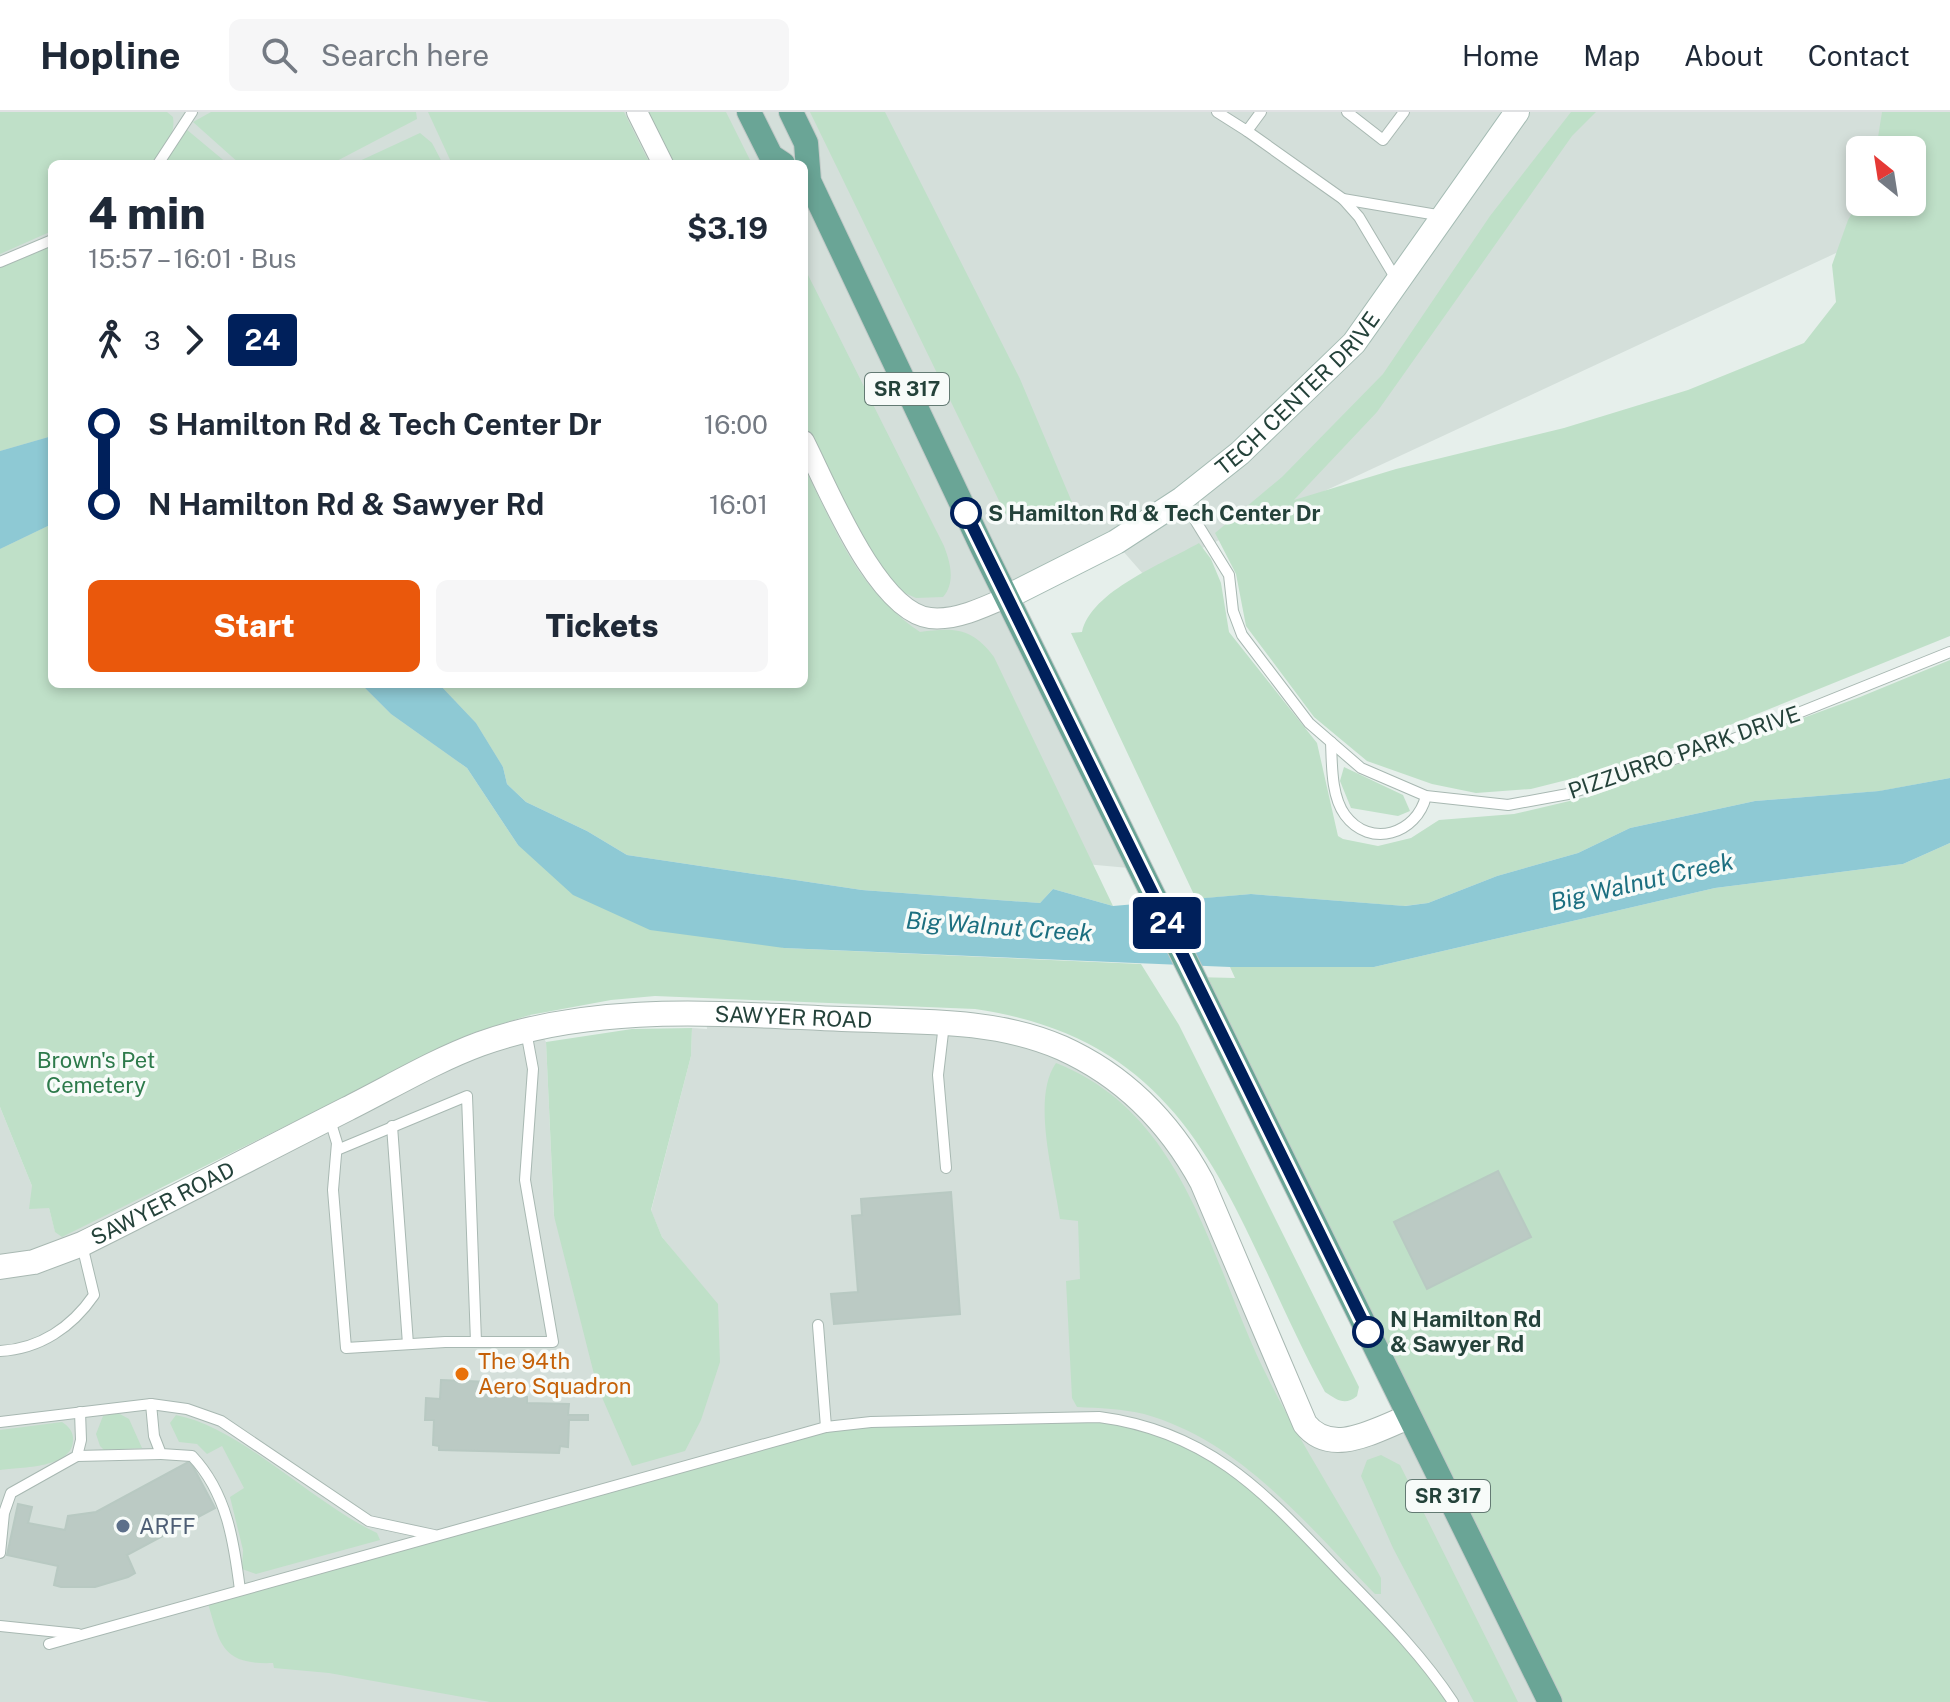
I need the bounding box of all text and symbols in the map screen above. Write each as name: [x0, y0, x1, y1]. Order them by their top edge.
search box: [229, 19, 789, 91]
text: Hopline: [40, 33, 181, 78]
icon: search: [257, 33, 301, 77]
text: Search here: [321, 37, 489, 73]
text: Home: [1462, 39, 1539, 72]
text: Map: [1583, 39, 1640, 72]
text: About: [1684, 39, 1764, 72]
text: Contact: [1808, 39, 1910, 72]
north arrow: [1846, 136, 1926, 216]
map controls: [1846, 136, 1926, 216]
text: 4 min: [88, 187, 206, 239]
text: $3.19: [687, 210, 768, 246]
text: 15:57 – 16:01 · Bus: [88, 243, 297, 274]
street label: TECH CENTER DRIVE: [1210, 307, 1385, 480]
icon: walk: [88, 318, 132, 362]
icon: forward: [172, 318, 216, 362]
text: 24: [244, 323, 281, 356]
text: 3: [144, 325, 160, 356]
road number: SR 317: [865, 373, 949, 405]
text: S Hamilton Rd & Tech Center Dr: [148, 406, 602, 442]
text: 16:00: [704, 409, 768, 440]
text: N Hamilton Rd & Sawyer Rd: [148, 486, 544, 522]
text: 16:01: [709, 489, 768, 520]
marker: S Hamilton Rd & Tech Center Dr: [951, 498, 981, 528]
place label: S Hamilton Rd & Tech Center Dr: [988, 500, 1321, 526]
button: Start: [88, 580, 420, 672]
button: Tickets: [436, 580, 768, 672]
street label: PIZZURRO PARK DRIVE: [1565, 700, 1803, 804]
water label: Big Walnut Creek: [1547, 846, 1736, 916]
line badge: 24: [1131, 897, 1203, 949]
water label: Big Walnut Creek: [905, 906, 1093, 946]
text: 24: [1149, 906, 1185, 939]
street label: SAWYER ROAD: [714, 1001, 873, 1033]
park label: Brown's Pet Cemetery: [37, 1047, 155, 1098]
street label: SAWYER ROAD: [86, 1156, 239, 1251]
place label: N Hamilton Rd & Sawyer Rd: [1390, 1306, 1541, 1357]
marker: N Hamilton Rd & Sawyer Rd: [1353, 1317, 1383, 1347]
place label: The 94th Aero Squadron: [478, 1348, 631, 1399]
marker: The 94th Aero Squadron: [453, 1365, 471, 1383]
road number: SR 317: [1406, 1480, 1490, 1512]
place label: ARFF: [139, 1513, 196, 1539]
marker: ARFF: [114, 1517, 132, 1535]

